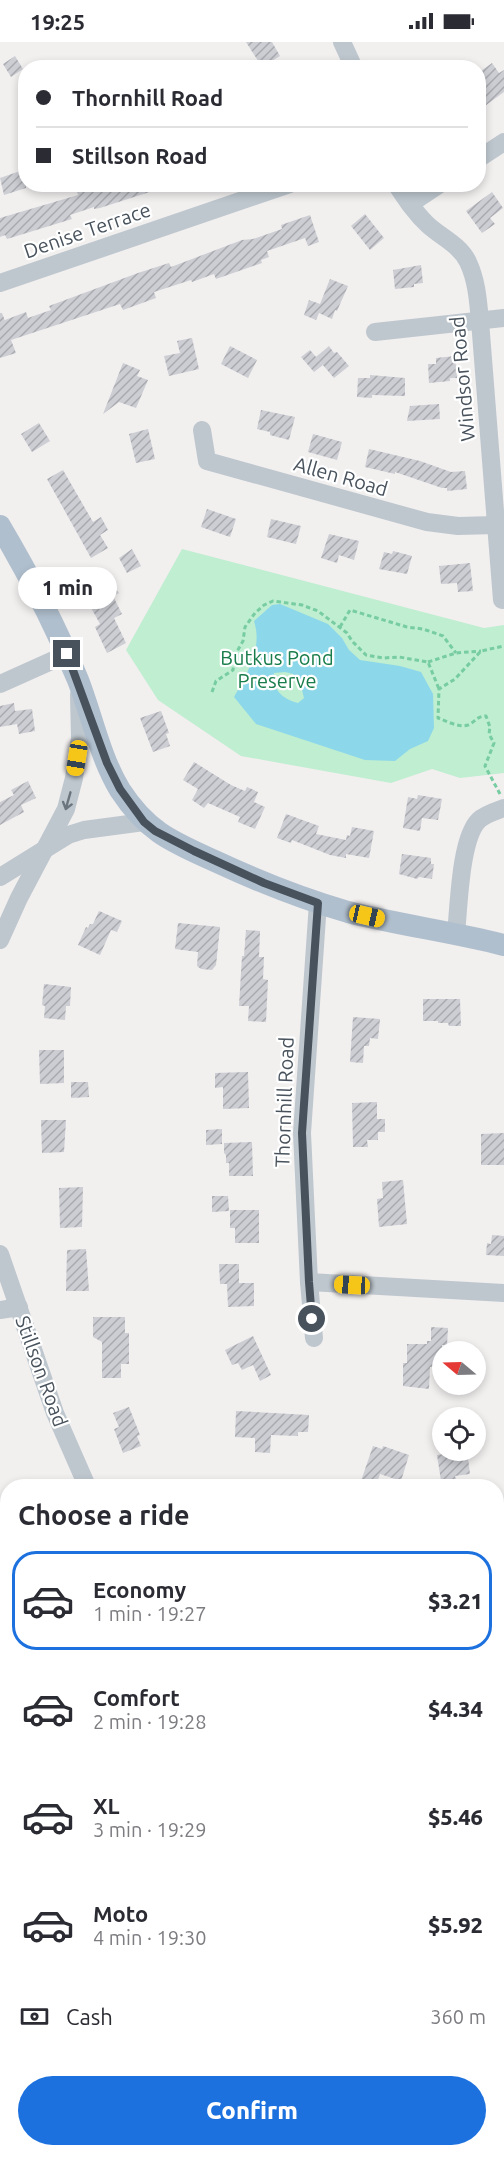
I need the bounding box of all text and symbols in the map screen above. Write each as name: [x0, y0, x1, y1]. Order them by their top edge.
text: 19:25: [30, 9, 85, 34]
text: Thornhill Road: [72, 85, 223, 110]
text: Stillson Road: [72, 143, 208, 168]
street label: Denise Terrace: [21, 198, 153, 262]
street label: Windsor Road: [445, 315, 479, 443]
street label: Allen Road: [291, 452, 391, 500]
callout: 1 min: [17, 567, 116, 609]
text: 1 min: [42, 576, 93, 599]
route end: [53, 640, 80, 667]
park label: Butkus Pond Preserve: [220, 646, 334, 692]
car: [65, 739, 89, 777]
one-way arrow: [61, 791, 73, 810]
car: [347, 903, 387, 929]
street label: Thornhill Road: [270, 1036, 298, 1168]
car: [334, 1275, 370, 1295]
route start: [298, 1305, 325, 1332]
street label: Stillson Road: [11, 1312, 73, 1430]
north arrow: [432, 1341, 486, 1395]
map controls: [432, 1341, 486, 1461]
button: locate: [432, 1407, 486, 1461]
text: Choose a ride: [18, 1500, 190, 1530]
icon: car: [21, 1574, 75, 1628]
text: Economy: [93, 1577, 186, 1602]
text: $3.21: [428, 1588, 483, 1613]
text: 1 min · 19:27: [93, 1602, 207, 1625]
icon: car: [21, 1682, 75, 1736]
text: Comfort: [93, 1685, 180, 1710]
text: $4.34: [428, 1696, 483, 1721]
text: 2 min · 19:28: [93, 1710, 207, 1733]
icon: car: [21, 1790, 75, 1844]
text: XL: [93, 1793, 120, 1818]
text: $5.46: [428, 1804, 483, 1829]
text: 3 min · 19:29: [93, 1818, 207, 1841]
icon: car: [21, 1898, 75, 1952]
text: Moto: [93, 1901, 148, 1926]
text: $5.92: [428, 1912, 483, 1937]
text: 4 min · 19:30: [93, 1926, 207, 1949]
icon: cash: [18, 2000, 51, 2033]
text: Cash: [66, 2004, 113, 2029]
text: 360 m: [430, 2005, 486, 2028]
button: Confirm: [18, 2076, 486, 2145]

